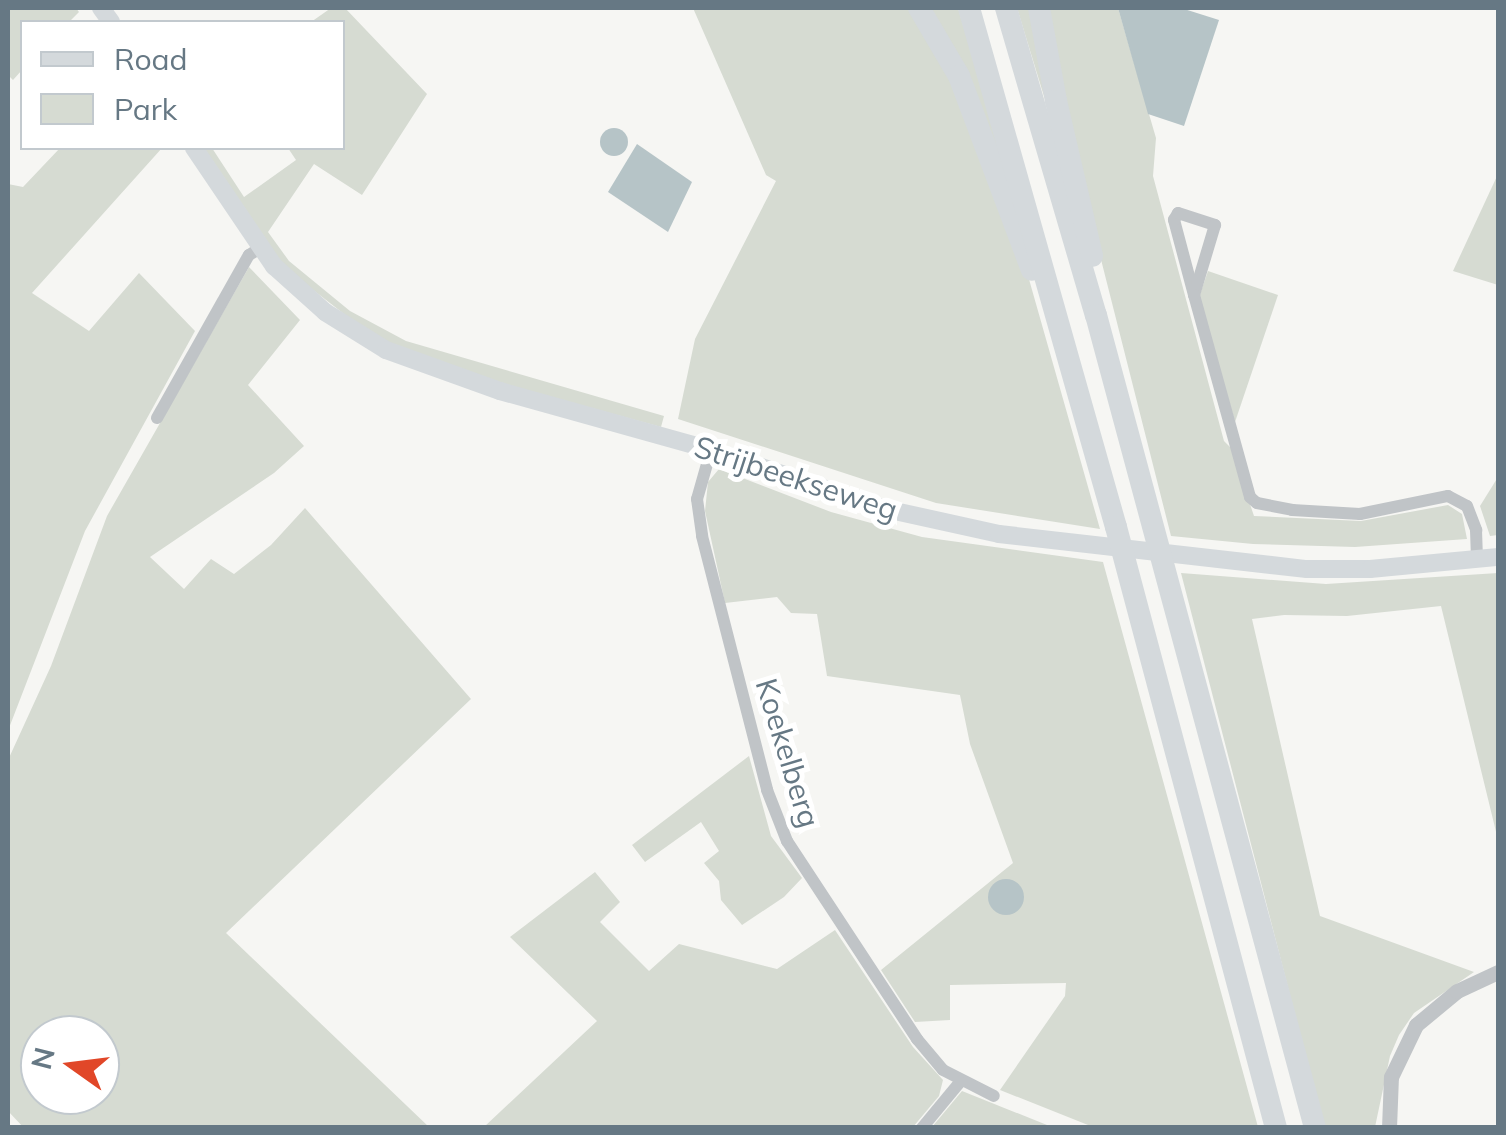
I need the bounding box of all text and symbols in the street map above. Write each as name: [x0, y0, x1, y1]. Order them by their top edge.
legend: [20, 20, 345, 150]
text: Road: [114, 40, 188, 78]
text: Park: [114, 90, 177, 128]
street label: Strijbeekseweg: [690, 428, 902, 528]
street label: Koekelberg: [748, 674, 828, 832]
north arrow: [20, 1015, 120, 1115]
text: N: [23, 1044, 62, 1073]

